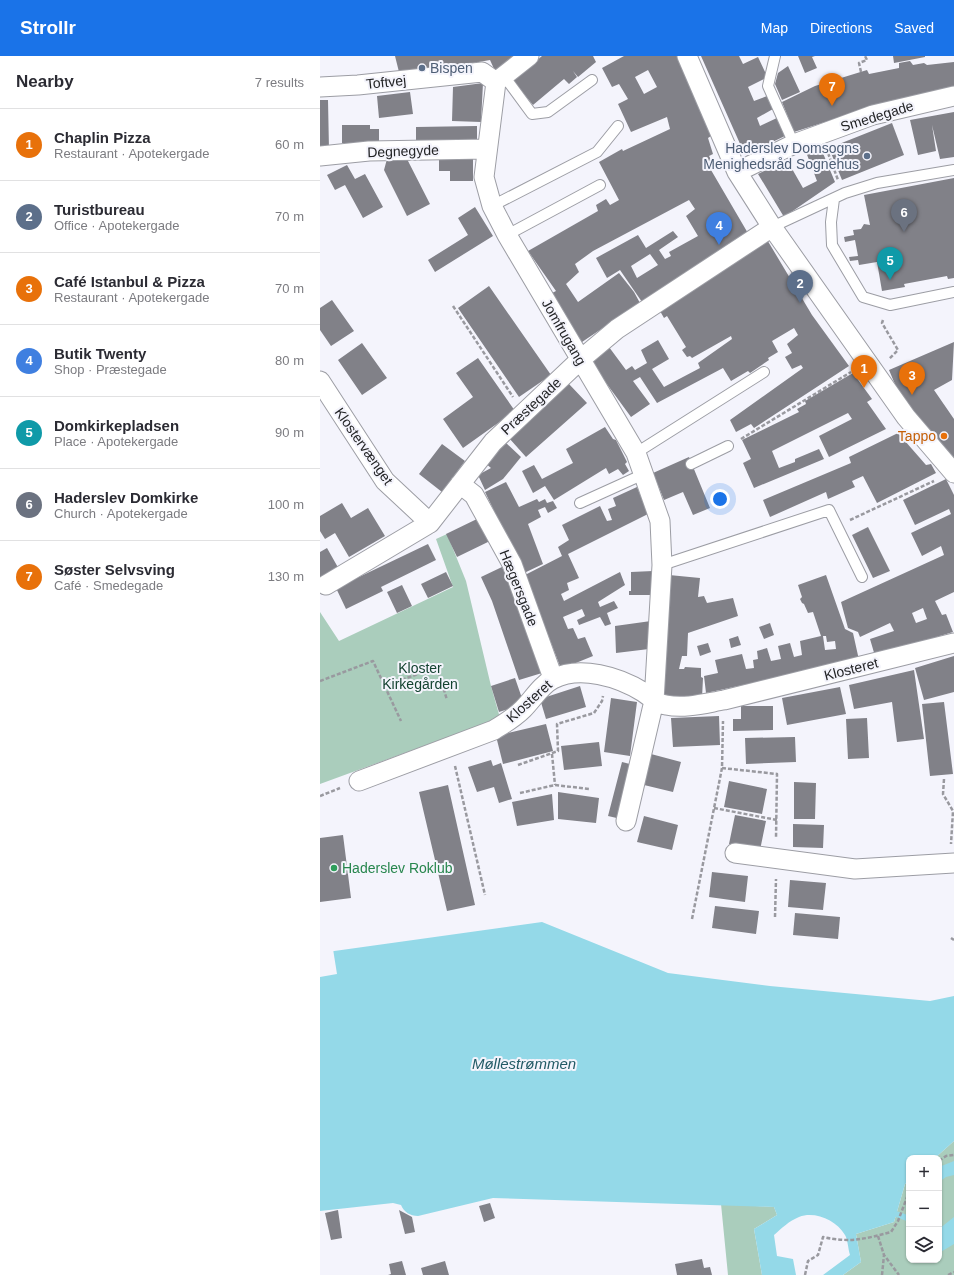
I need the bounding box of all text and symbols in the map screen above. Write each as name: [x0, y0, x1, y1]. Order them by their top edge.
text: Strollr: [20, 17, 76, 38]
text: Map: [761, 20, 788, 36]
text: Directions: [810, 20, 872, 36]
text: Saved: [894, 20, 934, 36]
place label: Bispen: [430, 60, 473, 76]
marker: Bispen: [417, 63, 427, 73]
text: Nearby: [16, 72, 74, 91]
street label: Toftvej: [365, 72, 407, 92]
pin: 7: [819, 73, 845, 106]
text: 7 results: [255, 75, 304, 90]
street label: Smedegade: [839, 97, 916, 135]
text: Chaplin Pizza: [54, 129, 151, 146]
text: 1: [25, 137, 33, 152]
text: 60 m: [275, 137, 304, 152]
place label: Haderslev Domsogns Menighedsråd Sognehus: [703, 140, 859, 172]
street label: Degnegyde: [367, 142, 439, 160]
text: Restaurant · Apotekergade: [54, 146, 209, 161]
marker: Haderslev Domsogns Menighedsråd Sognehus: [862, 151, 872, 161]
pin: 6: [891, 199, 917, 232]
text: Turistbureau: [54, 201, 145, 218]
text: 2: [25, 209, 33, 224]
text: 70 m: [275, 209, 304, 224]
pin: 4: [706, 212, 732, 245]
text: Office · Apotekergade: [54, 218, 180, 233]
pin: 5: [877, 247, 903, 280]
pin: 2: [787, 270, 813, 303]
text: Café Istanbul & Pizza: [54, 273, 205, 290]
text: 3: [25, 281, 33, 296]
text: 70 m: [275, 281, 304, 296]
text: Restaurant · Apotekergade: [54, 290, 209, 305]
street label: Jomfrugang: [539, 296, 589, 368]
text: Butik Twenty: [54, 345, 146, 362]
text: 4: [25, 353, 33, 368]
text: 80 m: [275, 353, 304, 368]
pin: 1: [851, 355, 877, 388]
text: Shop · Præstegade: [54, 362, 167, 377]
pin: 3: [899, 362, 925, 395]
street label: Præstegade: [498, 374, 564, 438]
street label: Klostervænget: [332, 404, 397, 488]
text: Domkirkepladsen: [54, 417, 179, 434]
text: 5: [25, 425, 33, 440]
text: 90 m: [275, 425, 304, 440]
place label: Tappo: [898, 428, 936, 444]
marker: Tappo: [939, 431, 949, 441]
text: Place · Apotekergade: [54, 434, 178, 449]
text: Haderslev Domkirke: [54, 489, 198, 506]
your location: [710, 489, 730, 509]
text: 6: [25, 497, 33, 512]
text: 100 m: [268, 497, 304, 512]
text: Church · Apotekergade: [54, 506, 188, 521]
street label: Hægersgade: [496, 547, 542, 629]
text: Søster Selvsving: [54, 561, 175, 578]
text: 7: [25, 569, 33, 584]
text: 130 m: [268, 569, 304, 584]
text: Café · Smedegade: [54, 578, 163, 593]
street label: Klosteret: [822, 655, 880, 683]
park label: Kloster Kirkegården: [382, 660, 458, 692]
street label: Klosteret: [503, 676, 555, 725]
place label: Haderslev Roklub: [342, 860, 453, 876]
marker: Haderslev Roklub: [329, 863, 339, 873]
water label: Møllestrømmen: [472, 1055, 576, 1072]
map controls: [906, 1155, 942, 1263]
button: +: [906, 1155, 942, 1191]
button: −: [906, 1191, 942, 1227]
button: layers: [906, 1227, 942, 1263]

